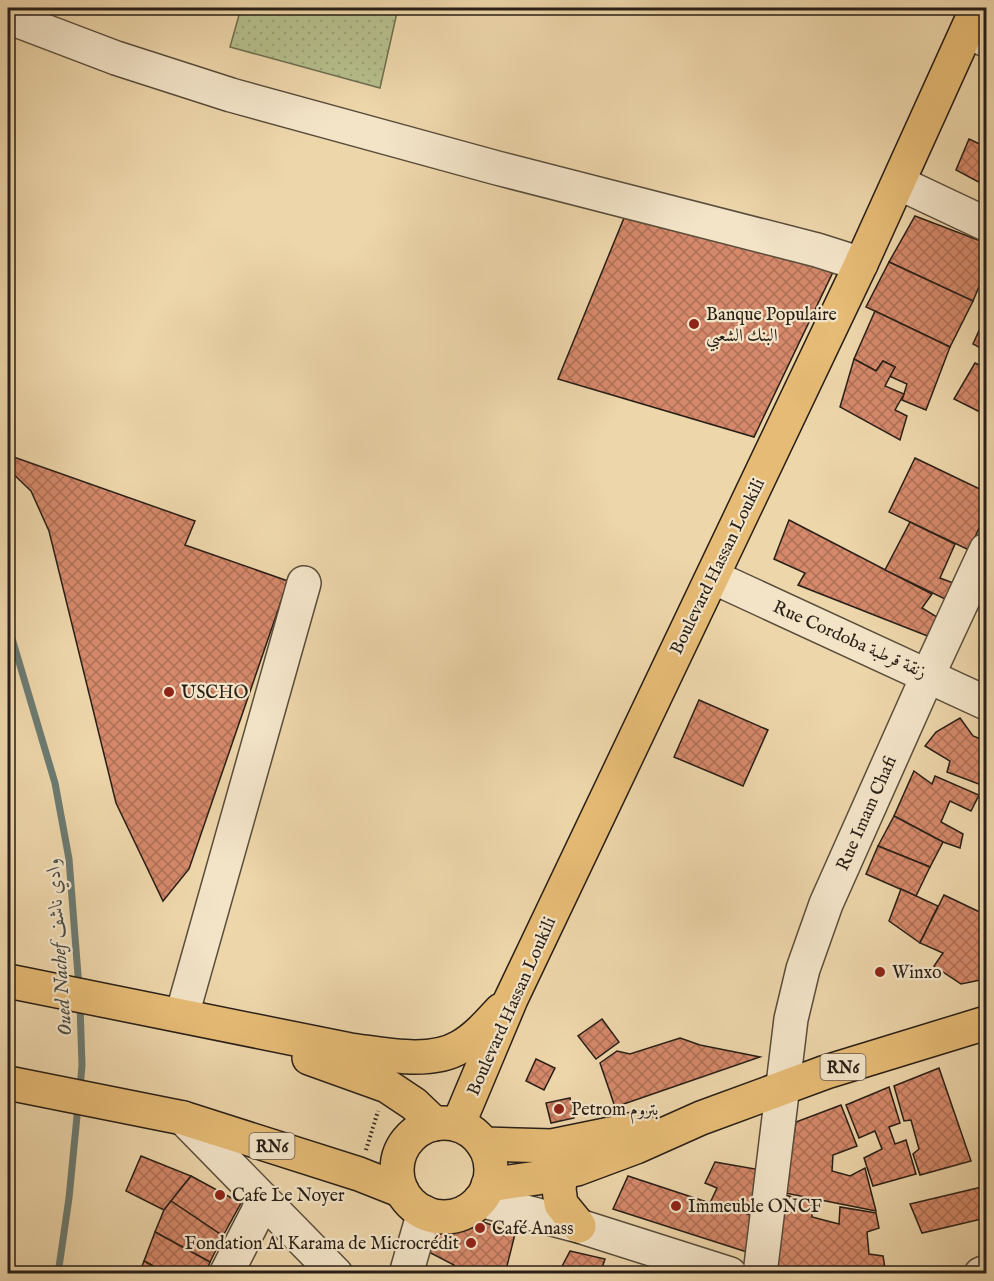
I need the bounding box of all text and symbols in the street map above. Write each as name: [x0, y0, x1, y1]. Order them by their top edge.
place label: Banque Populaire البنك الشعبي: [706, 304, 837, 352]
marker: Banque Populaire البنك الشعبي: [687, 317, 701, 331]
street label: Boulevard Hassan Loukili: [666, 475, 771, 659]
street label: Rue Cordoba زنقة قرطبة: [769, 596, 930, 685]
place label: USCHO: [181, 682, 249, 705]
marker: USCHO: [162, 685, 176, 699]
street label: Rue Imam Chafi: [832, 753, 903, 875]
water label: Oued Nachef وادي ناشف: [41, 857, 80, 1037]
street label: Boulevard Hassan Loukili: [463, 914, 562, 1100]
place label: Winxo: [892, 962, 942, 985]
marker: Winxo: [873, 965, 887, 979]
road number: RN6: [820, 1054, 866, 1080]
place label: Petrom بتروم: [571, 1099, 658, 1125]
marker: Petrom بتروم: [552, 1102, 566, 1116]
road number: RN6: [250, 1133, 294, 1159]
place label: Cafe Le Noyer: [232, 1185, 345, 1208]
marker: Cafe Le Noyer: [213, 1188, 227, 1202]
place label: Immeuble ONCF: [688, 1196, 823, 1219]
marker: Immeuble ONCF: [669, 1199, 683, 1213]
place label: Café Anass: [492, 1218, 574, 1241]
marker: Café Anass: [473, 1221, 487, 1235]
place label: Fondation Al Karama de Microcrédit: [185, 1233, 459, 1256]
marker: Fondation Al Karama de Microcrédit: [464, 1236, 478, 1250]

